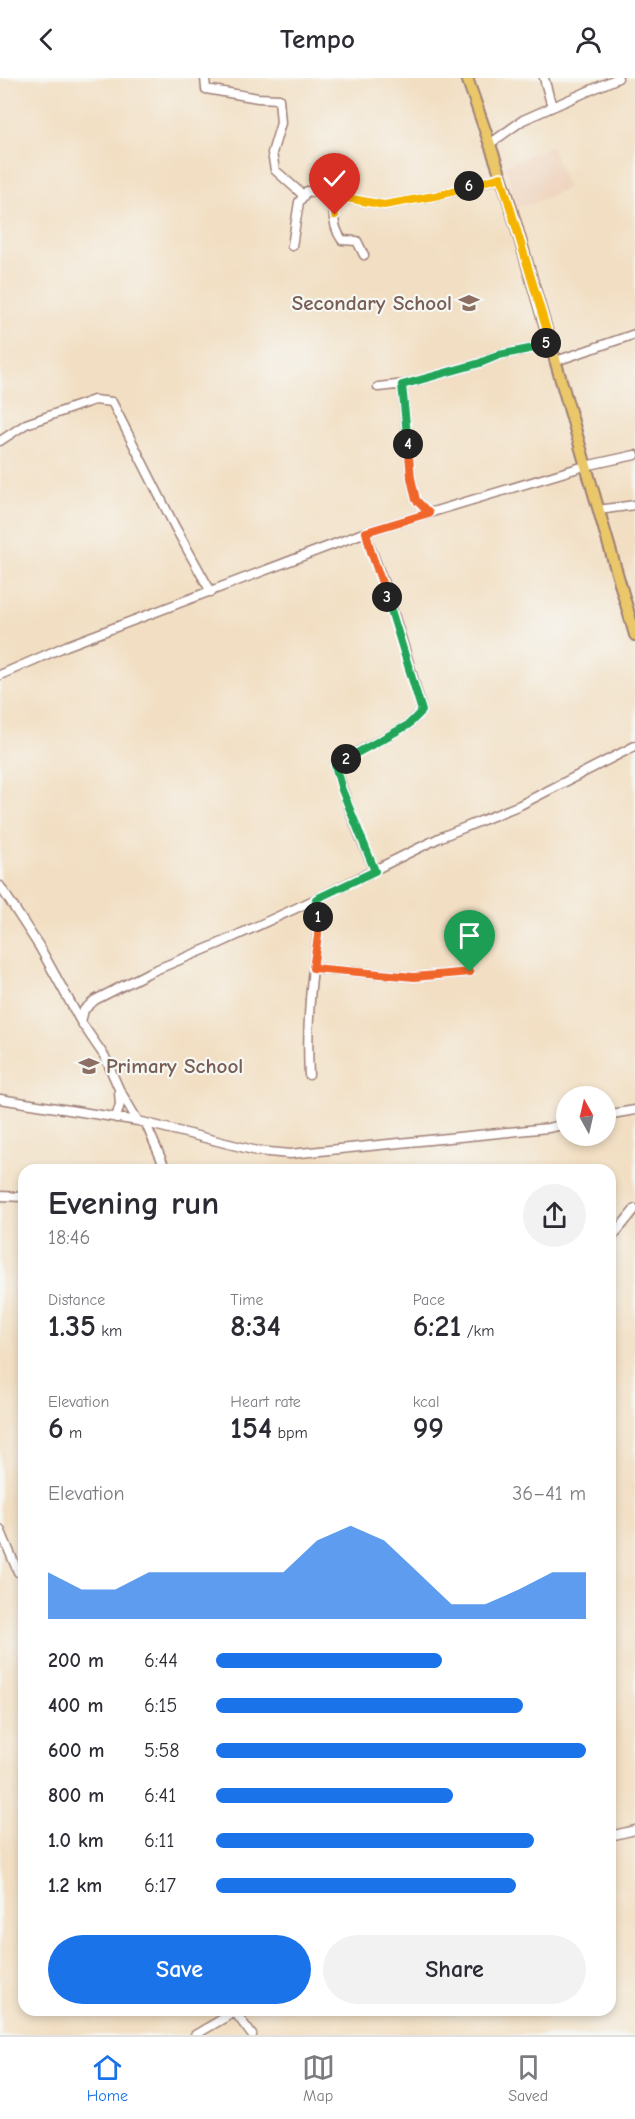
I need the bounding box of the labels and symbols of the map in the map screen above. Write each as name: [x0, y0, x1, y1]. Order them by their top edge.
pin: [309, 153, 360, 215]
pin: 6: [454, 171, 484, 201]
place label: Secondary School: [292, 291, 452, 315]
school or university icon: Secondary School: [457, 291, 481, 315]
pin: 5: [531, 328, 561, 358]
pin: 4: [393, 429, 423, 459]
pin: 3: [372, 582, 402, 612]
pin: 2: [331, 744, 361, 774]
pin: 1: [303, 902, 333, 932]
pin: [444, 910, 495, 972]
school or university icon: Primary School: [77, 1054, 101, 1078]
place label: Primary School: [106, 1054, 243, 1078]
north arrow: [556, 1086, 616, 1146]

